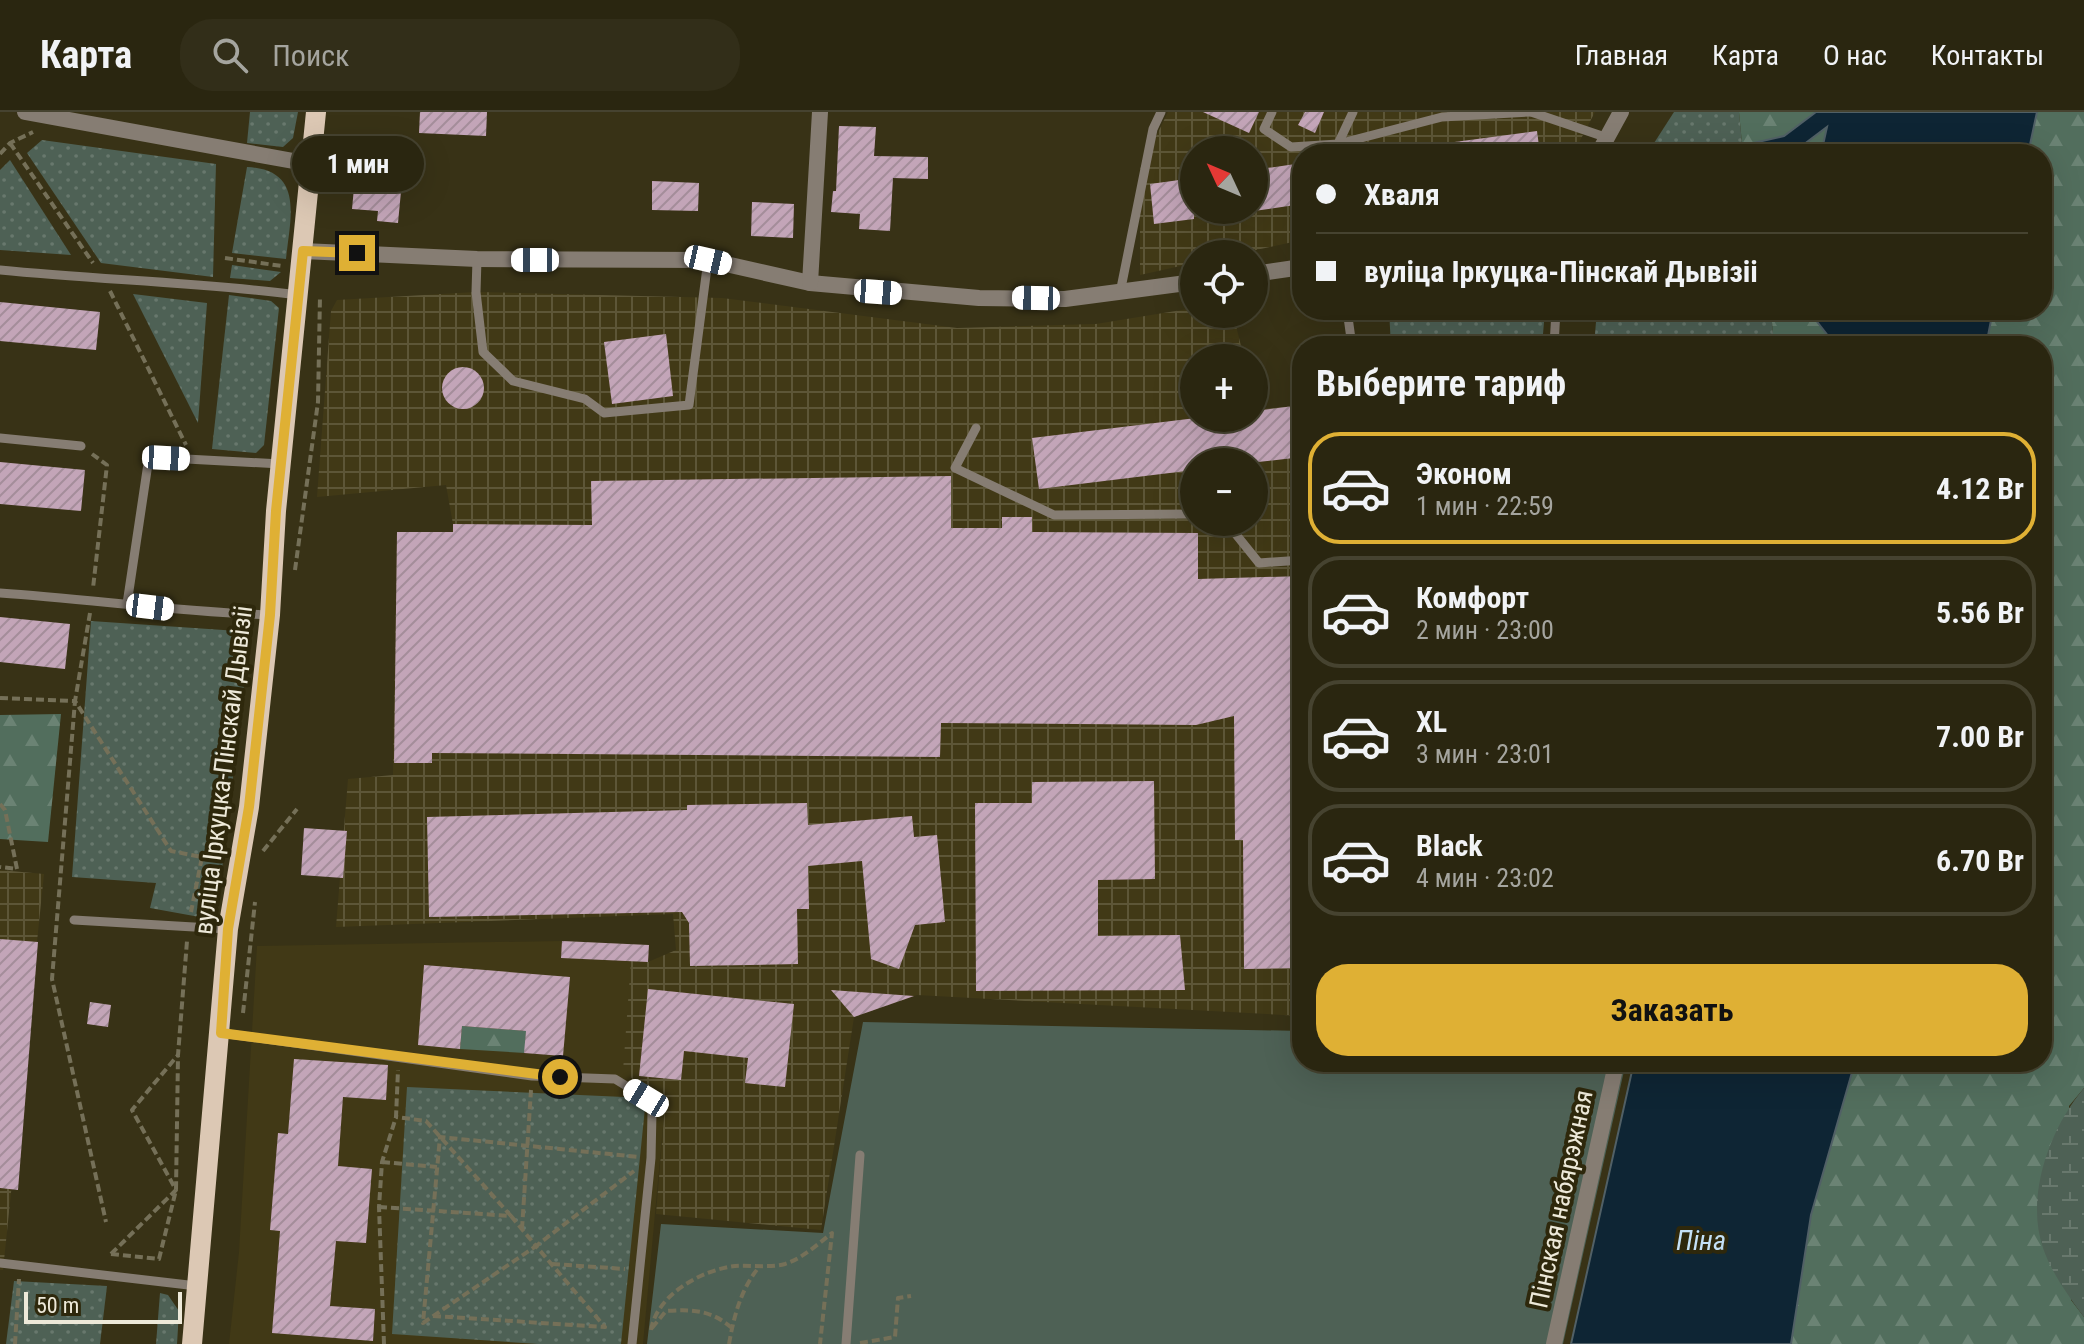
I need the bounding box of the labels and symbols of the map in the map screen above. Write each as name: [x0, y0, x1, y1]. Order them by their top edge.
north arrow: [1180, 136, 1268, 224]
callout: 1 мин: [291, 137, 423, 193]
route end: [339, 235, 375, 271]
car: [682, 243, 734, 277]
car: [511, 248, 559, 272]
car: [853, 278, 903, 306]
car: [1012, 286, 1060, 310]
car: [141, 445, 191, 471]
car: [125, 592, 175, 622]
street label: вуліца Іркуцка-Пінскай Дывізіі: [188, 604, 258, 936]
route start: [542, 1059, 578, 1095]
car: [619, 1075, 673, 1121]
street label: Пінская набярэжная: [1523, 1087, 1599, 1311]
water label: Піна: [1676, 1224, 1726, 1257]
scale bar: [24, 1288, 182, 1324]

